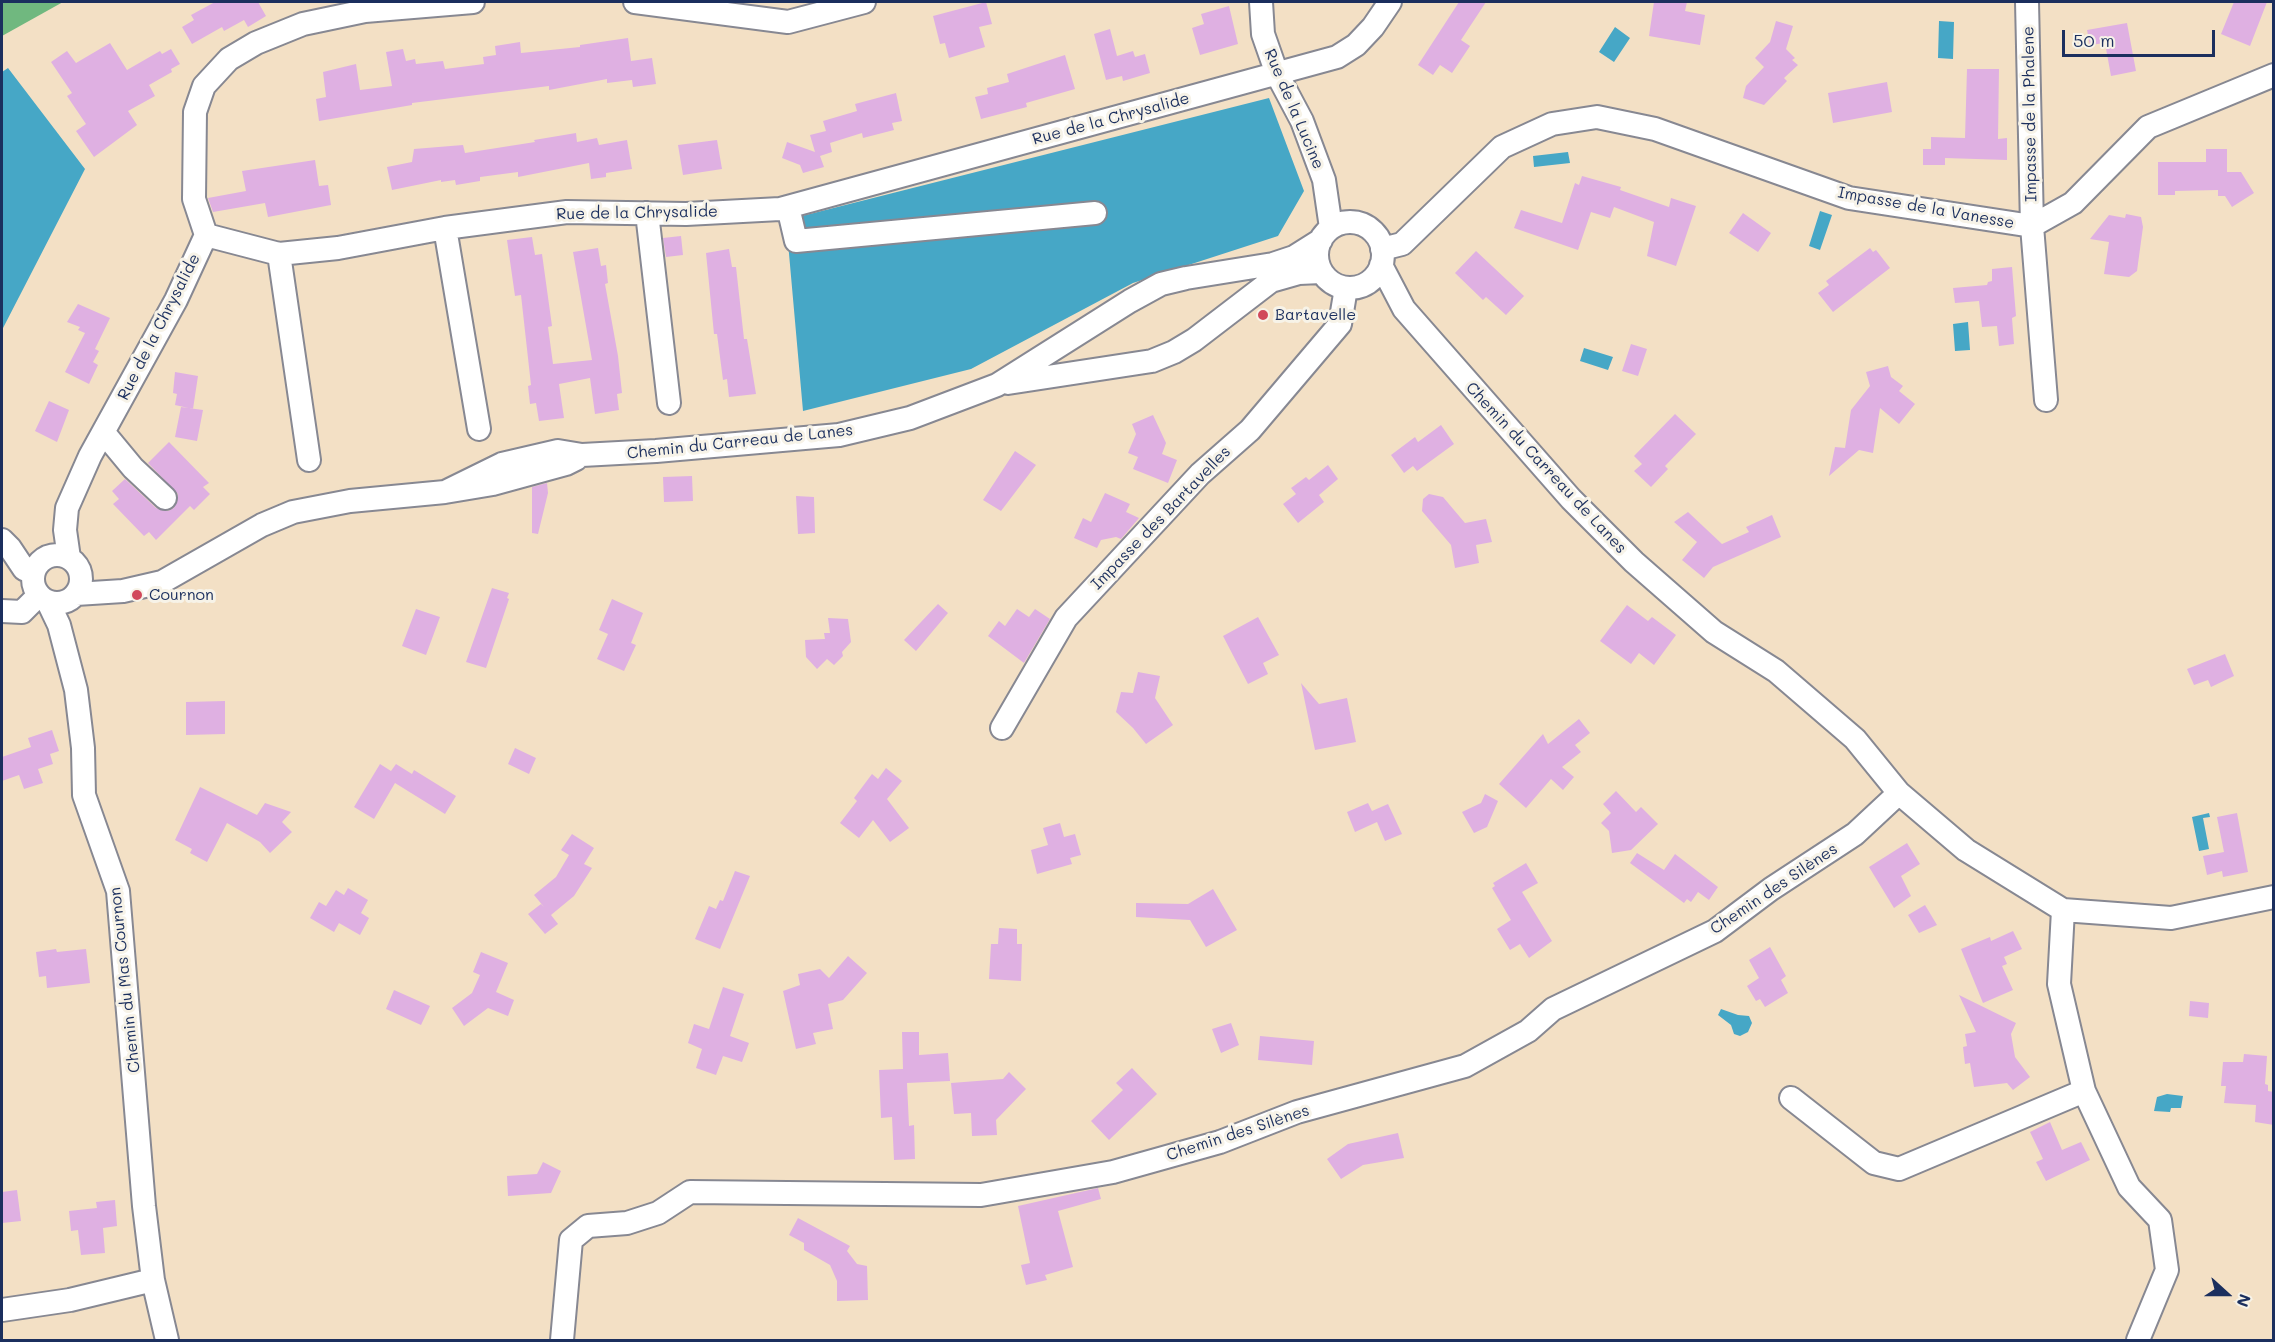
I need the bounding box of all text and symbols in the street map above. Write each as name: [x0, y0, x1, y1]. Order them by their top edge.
scale bar: [2065, 18, 2218, 56]
street label: Impasse de la Phalene: [2019, 26, 2041, 202]
text: 50 m: [2073, 28, 2115, 52]
street label: Rue de la Lucine: [1260, 46, 1328, 172]
street label: Rue de la Chrysalide: [1030, 89, 1192, 149]
street label: Impasse de la Vanesse: [1836, 183, 2016, 233]
street label: Rue de la Chrysalide: [556, 202, 718, 224]
street label: Rue de la Chrysalide: [114, 251, 204, 403]
place label: Bartavelle: [1275, 305, 1356, 325]
marker: Bartavelle: [1256, 308, 1270, 322]
street label: Chemin du Carreau de Lanes: [1461, 378, 1631, 558]
street label: Chemin du Carreau de Lanes: [626, 421, 854, 463]
street label: Impasse des Bartavelles: [1087, 442, 1235, 594]
place label: Cournon: [149, 585, 214, 605]
marker: Cournon: [130, 588, 144, 602]
street label: Chemin des Silènes: [1707, 839, 1841, 939]
street label: Chemin du Mas Cournon: [106, 886, 144, 1074]
street label: Chemin des Silènes: [1164, 1101, 1312, 1165]
north arrow: [2197, 1264, 2257, 1324]
text: N: [2232, 1291, 2256, 1310]

